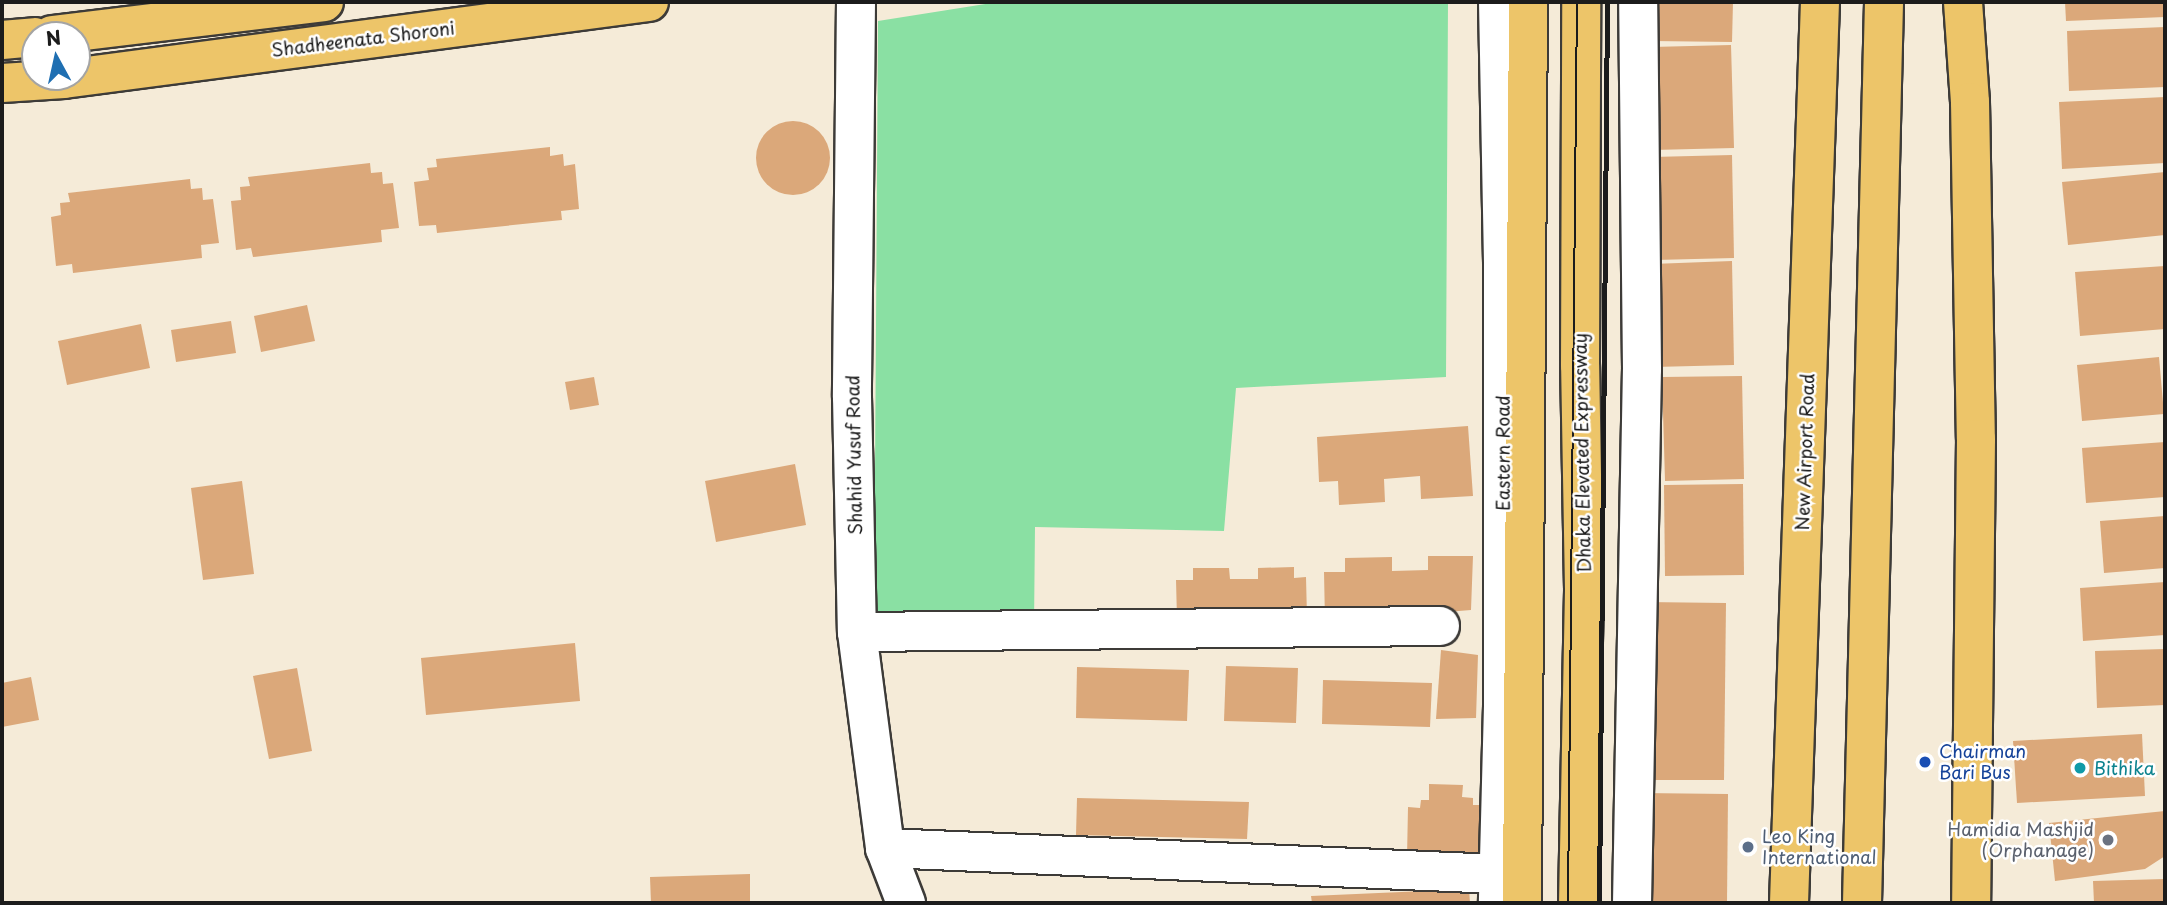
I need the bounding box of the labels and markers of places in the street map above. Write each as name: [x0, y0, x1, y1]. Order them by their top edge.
place label: Chairman Bari Bus: [1939, 741, 2026, 784]
marker: Chairman Bari Bus: [1917, 754, 1933, 770]
place label: Bithika: [2094, 757, 2155, 779]
marker: Bithika: [2072, 760, 2088, 776]
place label: Hamidia Mashjid (Orphanage): [1947, 819, 2094, 862]
place label: Leo King International: [1762, 826, 1876, 868]
marker: Hamidia Mashjid (Orphanage): [2100, 832, 2116, 848]
marker: Leo King International: [1740, 839, 1756, 855]

